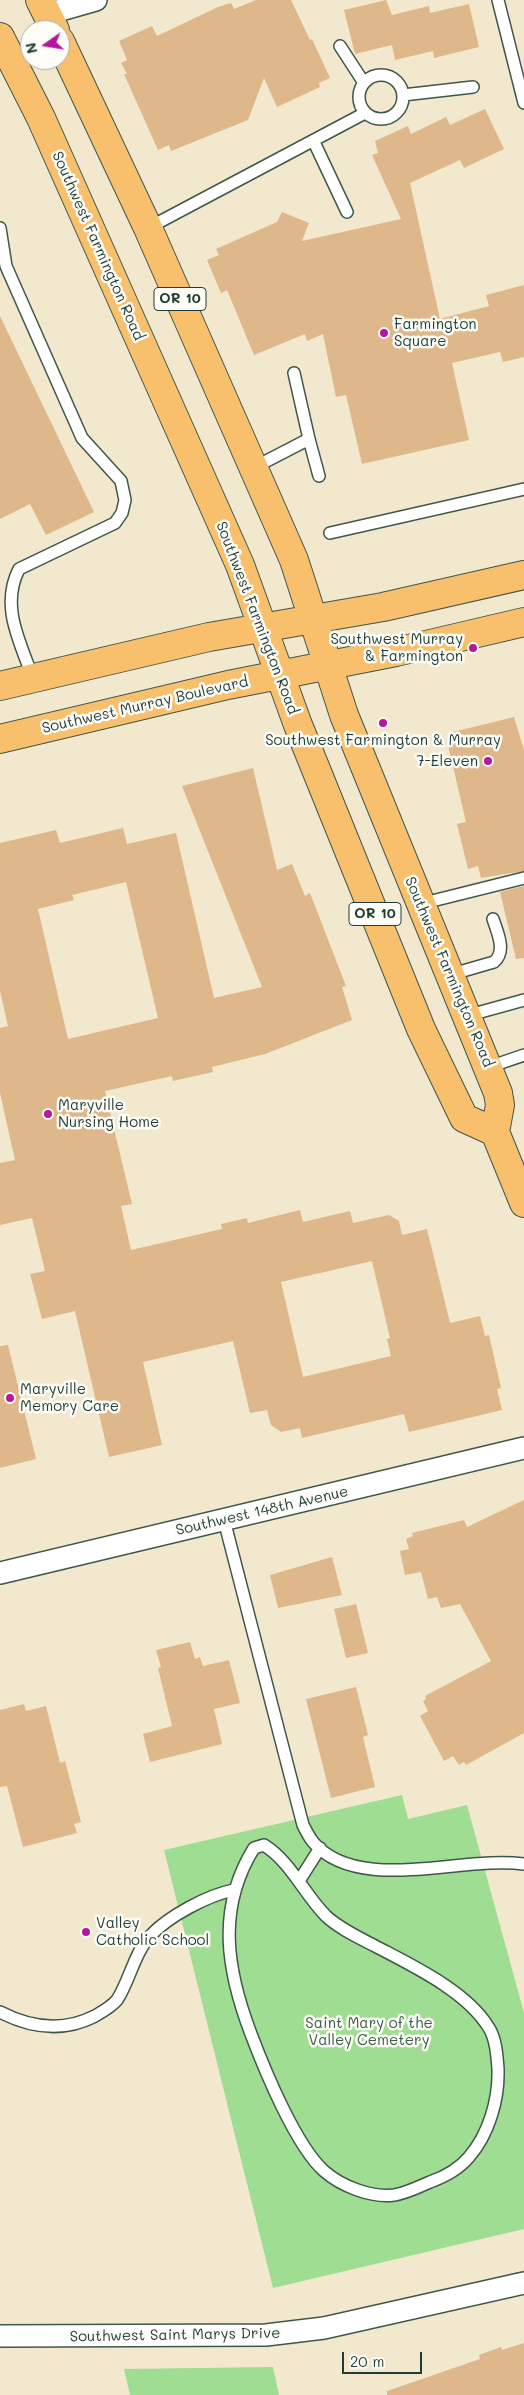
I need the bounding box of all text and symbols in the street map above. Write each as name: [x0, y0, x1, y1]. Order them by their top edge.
north arrow: [20, 20, 70, 70]
text: N: [20, 41, 41, 56]
street label: Southwest Farmington Road: [48, 149, 148, 343]
road number: OR 10: [154, 288, 206, 310]
place label: Farmington Square: [394, 315, 477, 350]
marker: Farmington Square: [378, 327, 390, 339]
street label: Southwest Farmington Road: [212, 519, 302, 717]
place label: Southwest Murray & Farmington: [330, 630, 463, 665]
marker: Southwest Murray & Farmington: [467, 642, 479, 654]
street label: Southwest Murray Boulevard: [40, 672, 250, 738]
marker: Southwest Farmington & Murray: [377, 717, 389, 729]
place label: Southwest Farmington & Murray: [265, 731, 501, 749]
place label: 7-Eleven: [416, 752, 478, 770]
marker: 7-Eleven: [482, 755, 494, 767]
street label: Southwest Farmington Road: [401, 874, 497, 1070]
road number: OR 10: [349, 902, 401, 926]
place label: Maryville Nursing Home: [58, 1096, 159, 1131]
marker: Maryville Nursing Home: [42, 1108, 54, 1120]
place label: Maryville Memory Care: [20, 1380, 119, 1415]
marker: Maryville Memory Care: [4, 1392, 16, 1404]
street label: Southwest 148th Avenue: [174, 1482, 350, 1540]
place label: Valley Catholic School: [96, 1914, 209, 1949]
marker: Valley Catholic School: [80, 1926, 92, 1938]
park label: Saint Mary of the Valley Cemetery: [305, 2014, 433, 2049]
street label: Southwest Saint Marys Drive: [70, 2324, 280, 2346]
scale bar: [344, 2342, 424, 2374]
text: 20 m: [350, 2351, 384, 2371]

